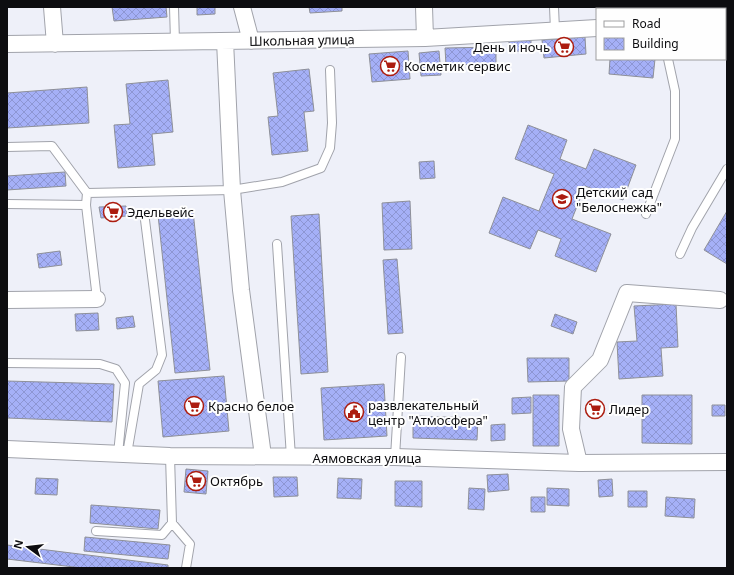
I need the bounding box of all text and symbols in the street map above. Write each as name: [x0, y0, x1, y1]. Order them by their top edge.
legend: [596, 8, 726, 60]
text: Road: [632, 15, 661, 32]
street label: Школьная улица: [249, 30, 355, 50]
text: Building: [632, 35, 679, 52]
supermarket icon: День и ночь: [553, 36, 575, 58]
place label: День и ночь: [473, 38, 550, 56]
supermarket icon: Косметик сервис: [379, 55, 401, 77]
place label: Косметик сервис: [404, 57, 511, 75]
place label: Детский сад "Белоснежка": [576, 183, 662, 216]
school or university icon: Детский сад "Белоснежка": [551, 188, 573, 210]
supermarket icon: Эдельвейс: [102, 201, 124, 223]
place label: Эдельвейс: [127, 203, 194, 221]
supermarket icon: Красно белое: [183, 395, 205, 417]
place label: развлекательный центр "Атмосфера": [368, 396, 488, 429]
place label: Красно белое: [208, 397, 294, 415]
supermarket icon: Лидер: [584, 398, 606, 420]
place label: Лидер: [609, 400, 649, 418]
public building icon: развлекательный центр "Атмосфера": [343, 401, 365, 423]
street label: Аямовская улица: [313, 449, 421, 467]
supermarket icon: Октябрь: [185, 470, 207, 492]
place label: Октябрь: [210, 472, 263, 490]
north arrow: [8, 527, 48, 567]
text: N: [9, 538, 26, 551]

